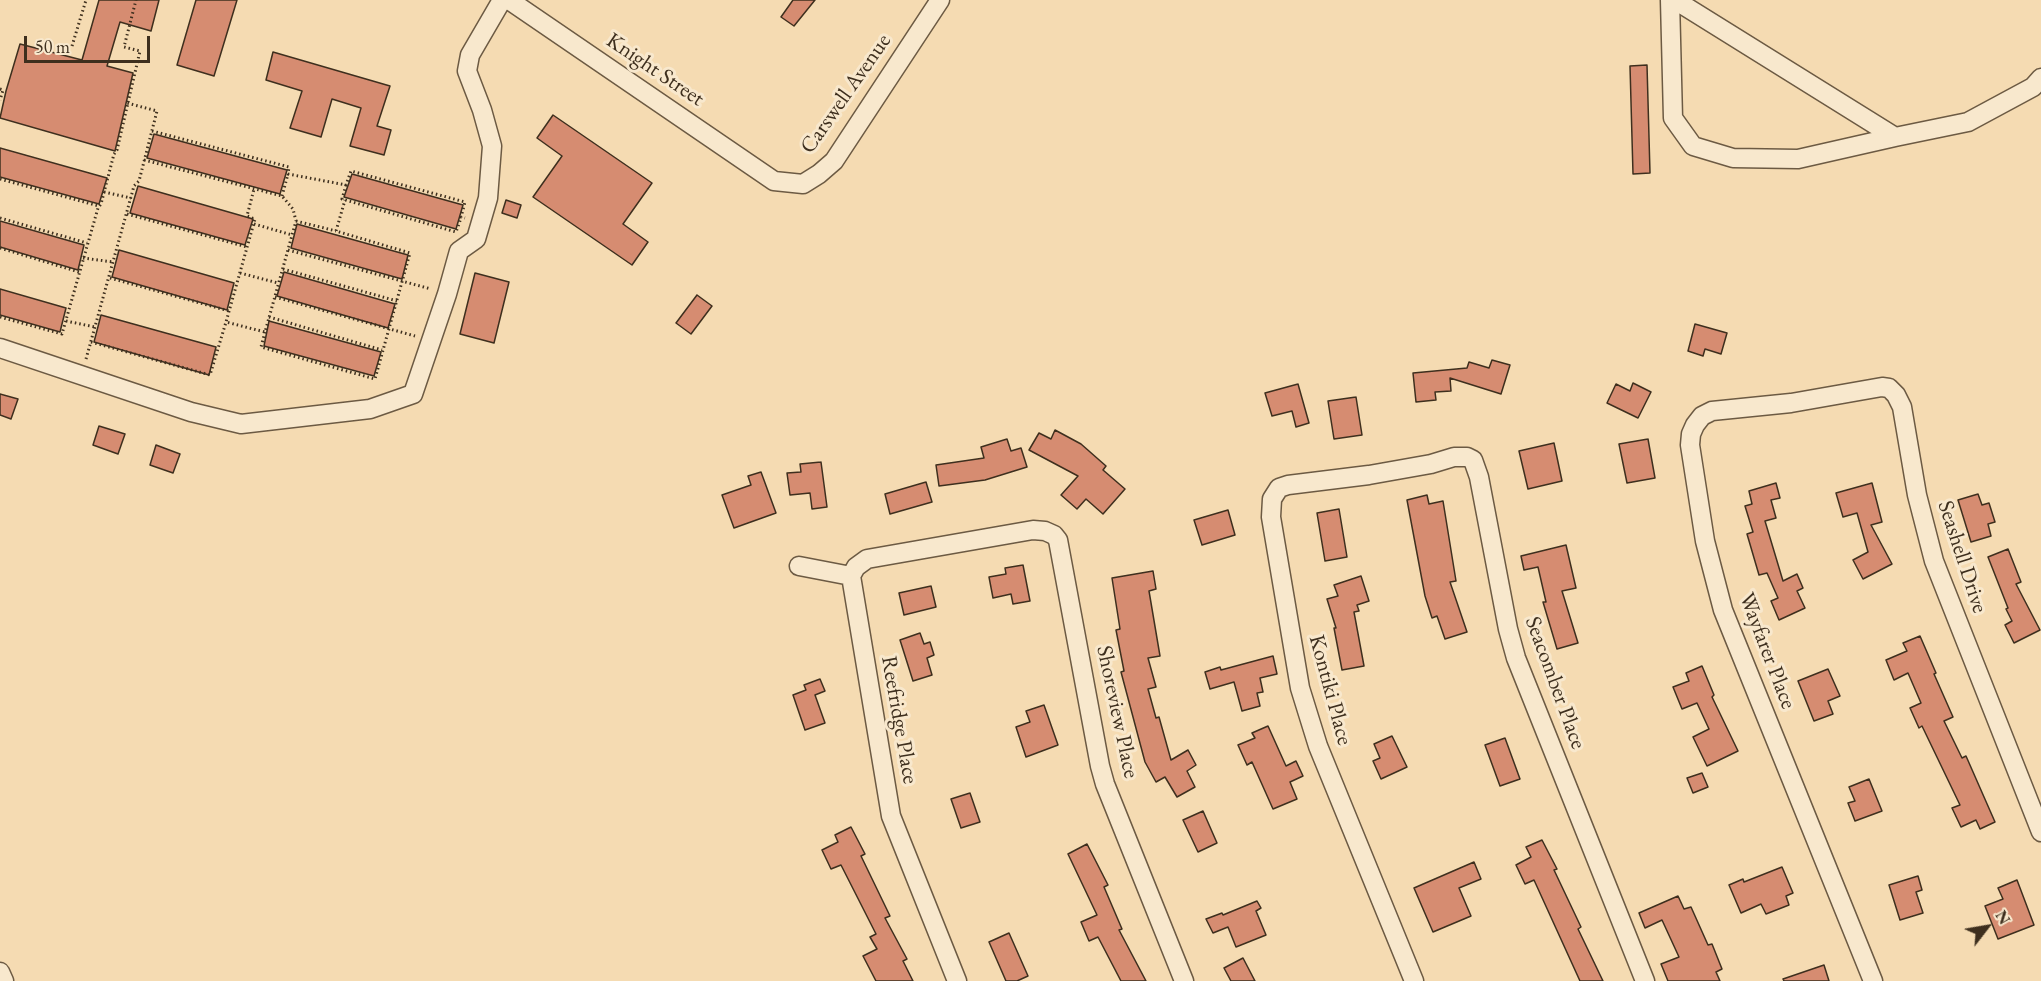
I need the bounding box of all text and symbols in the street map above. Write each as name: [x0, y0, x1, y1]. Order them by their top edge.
scale bar: [27, 24, 153, 62]
street label: Knight Street: [601, 28, 709, 112]
street label: Carswell Avenue: [795, 29, 897, 159]
text: 50 m: [35, 35, 70, 58]
street label: Seashell Drive: [1931, 497, 1993, 617]
street label: Wayfarer Place: [1733, 589, 1801, 713]
street label: Seacomber Place: [1519, 613, 1591, 753]
street label: Kontiki Place: [1303, 632, 1357, 748]
street label: Shoreview Place: [1090, 643, 1144, 781]
street label: Reefridge Place: [875, 654, 923, 786]
north arrow: [1957, 897, 2017, 957]
text: N: [1991, 907, 2015, 928]

